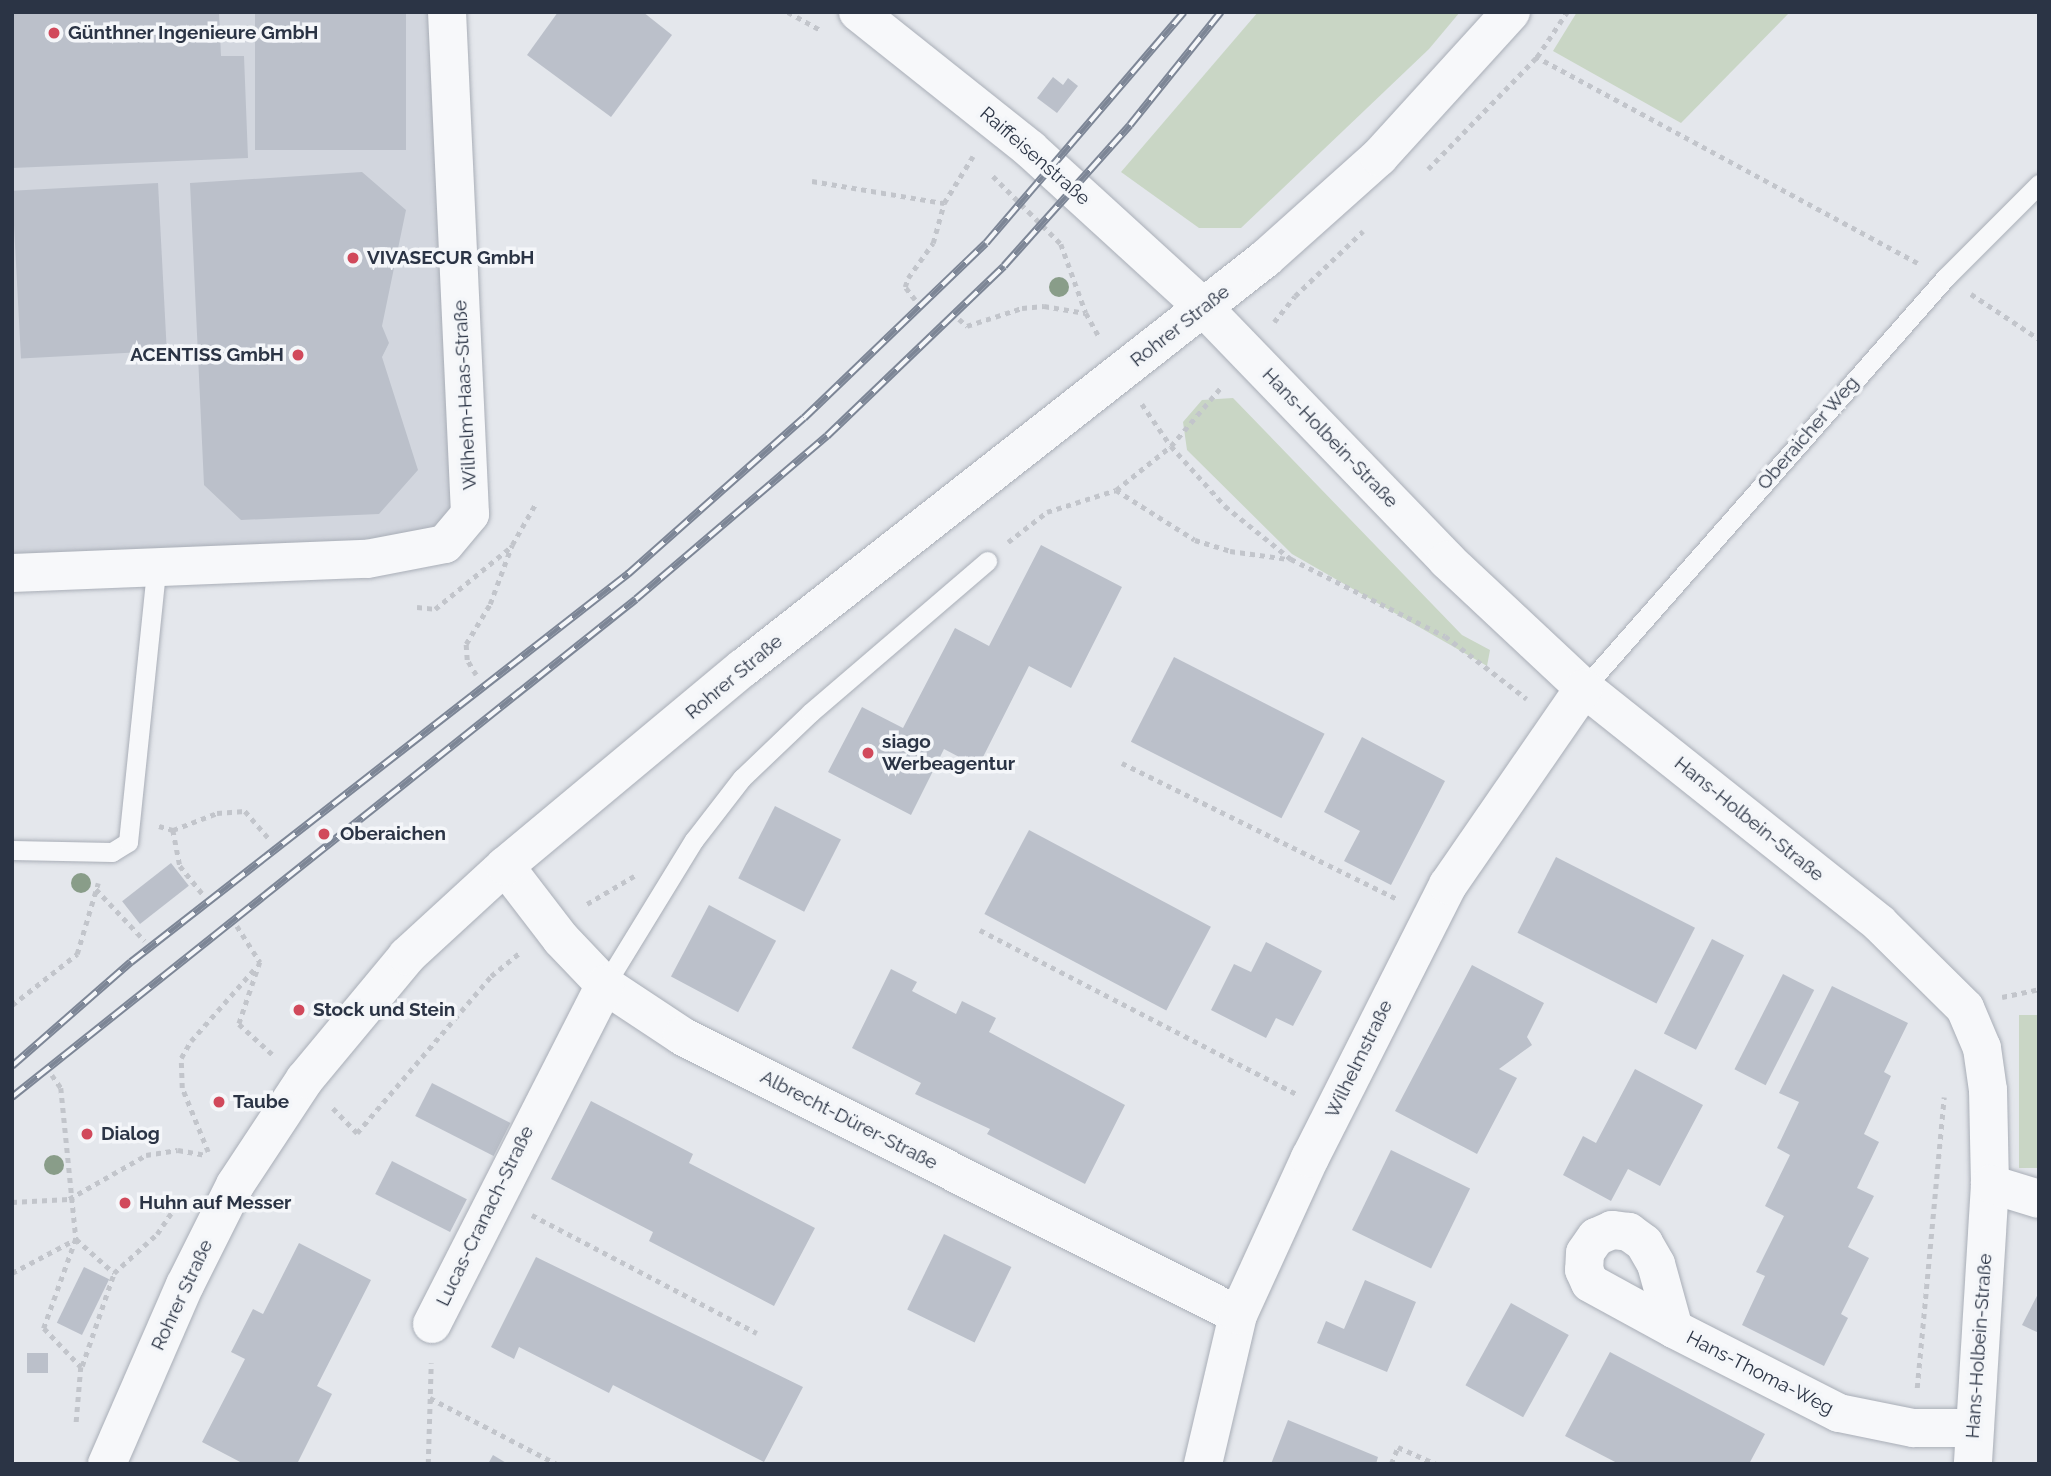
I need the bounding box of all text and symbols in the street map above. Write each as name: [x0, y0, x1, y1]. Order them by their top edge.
place label: Günthner Ingenieure GmbH: [68, 22, 319, 44]
marker: Günthner Ingenieure GmbH: [46, 25, 62, 41]
street label: Raiffeisenstraße: [975, 102, 1095, 210]
place label: VIVASECUR GmbH: [367, 247, 534, 269]
marker: VIVASECUR GmbH: [345, 250, 361, 266]
street label: Rohrer Straße: [1126, 280, 1234, 372]
street label: Wilhelm-Haas-Straße: [449, 299, 481, 491]
place label: ACENTISS GmbH: [130, 344, 284, 366]
marker: ACENTISS GmbH: [290, 347, 306, 363]
street label: Hans-Holbein-Straße: [1257, 363, 1403, 513]
street label: Oberaicher Weg: [1752, 371, 1864, 495]
street label: Rohrer Straße: [681, 630, 787, 724]
place label: siago Werbeagentur: [882, 731, 1015, 775]
marker: siago Werbeagentur: [860, 745, 876, 761]
street label: Hans-Holbein-Straße: [1670, 752, 1828, 886]
place label: Oberaichen: [340, 823, 446, 845]
marker: Oberaichen: [314, 824, 334, 844]
street label: Wilhelmstraße: [1321, 996, 1397, 1122]
place label: Stock und Stein: [313, 999, 455, 1021]
marker: Stock und Stein: [291, 1002, 307, 1018]
street label: Albrecht-Dürer-Straße: [757, 1065, 941, 1175]
place label: Taube: [233, 1091, 289, 1113]
marker: Taube: [211, 1094, 227, 1110]
street label: Lucas-Cranach-Straße: [431, 1122, 539, 1310]
place label: Dialog: [101, 1123, 160, 1145]
marker: Dialog: [79, 1126, 95, 1142]
place label: Huhn auf Messer: [139, 1192, 292, 1214]
marker: Huhn auf Messer: [117, 1195, 133, 1211]
street label: Rohrer Straße: [146, 1236, 218, 1354]
street label: Hans-Holbein-Straße: [1961, 1253, 1997, 1439]
street label: Hans-Thoma-Weg: [1683, 1326, 1837, 1420]

